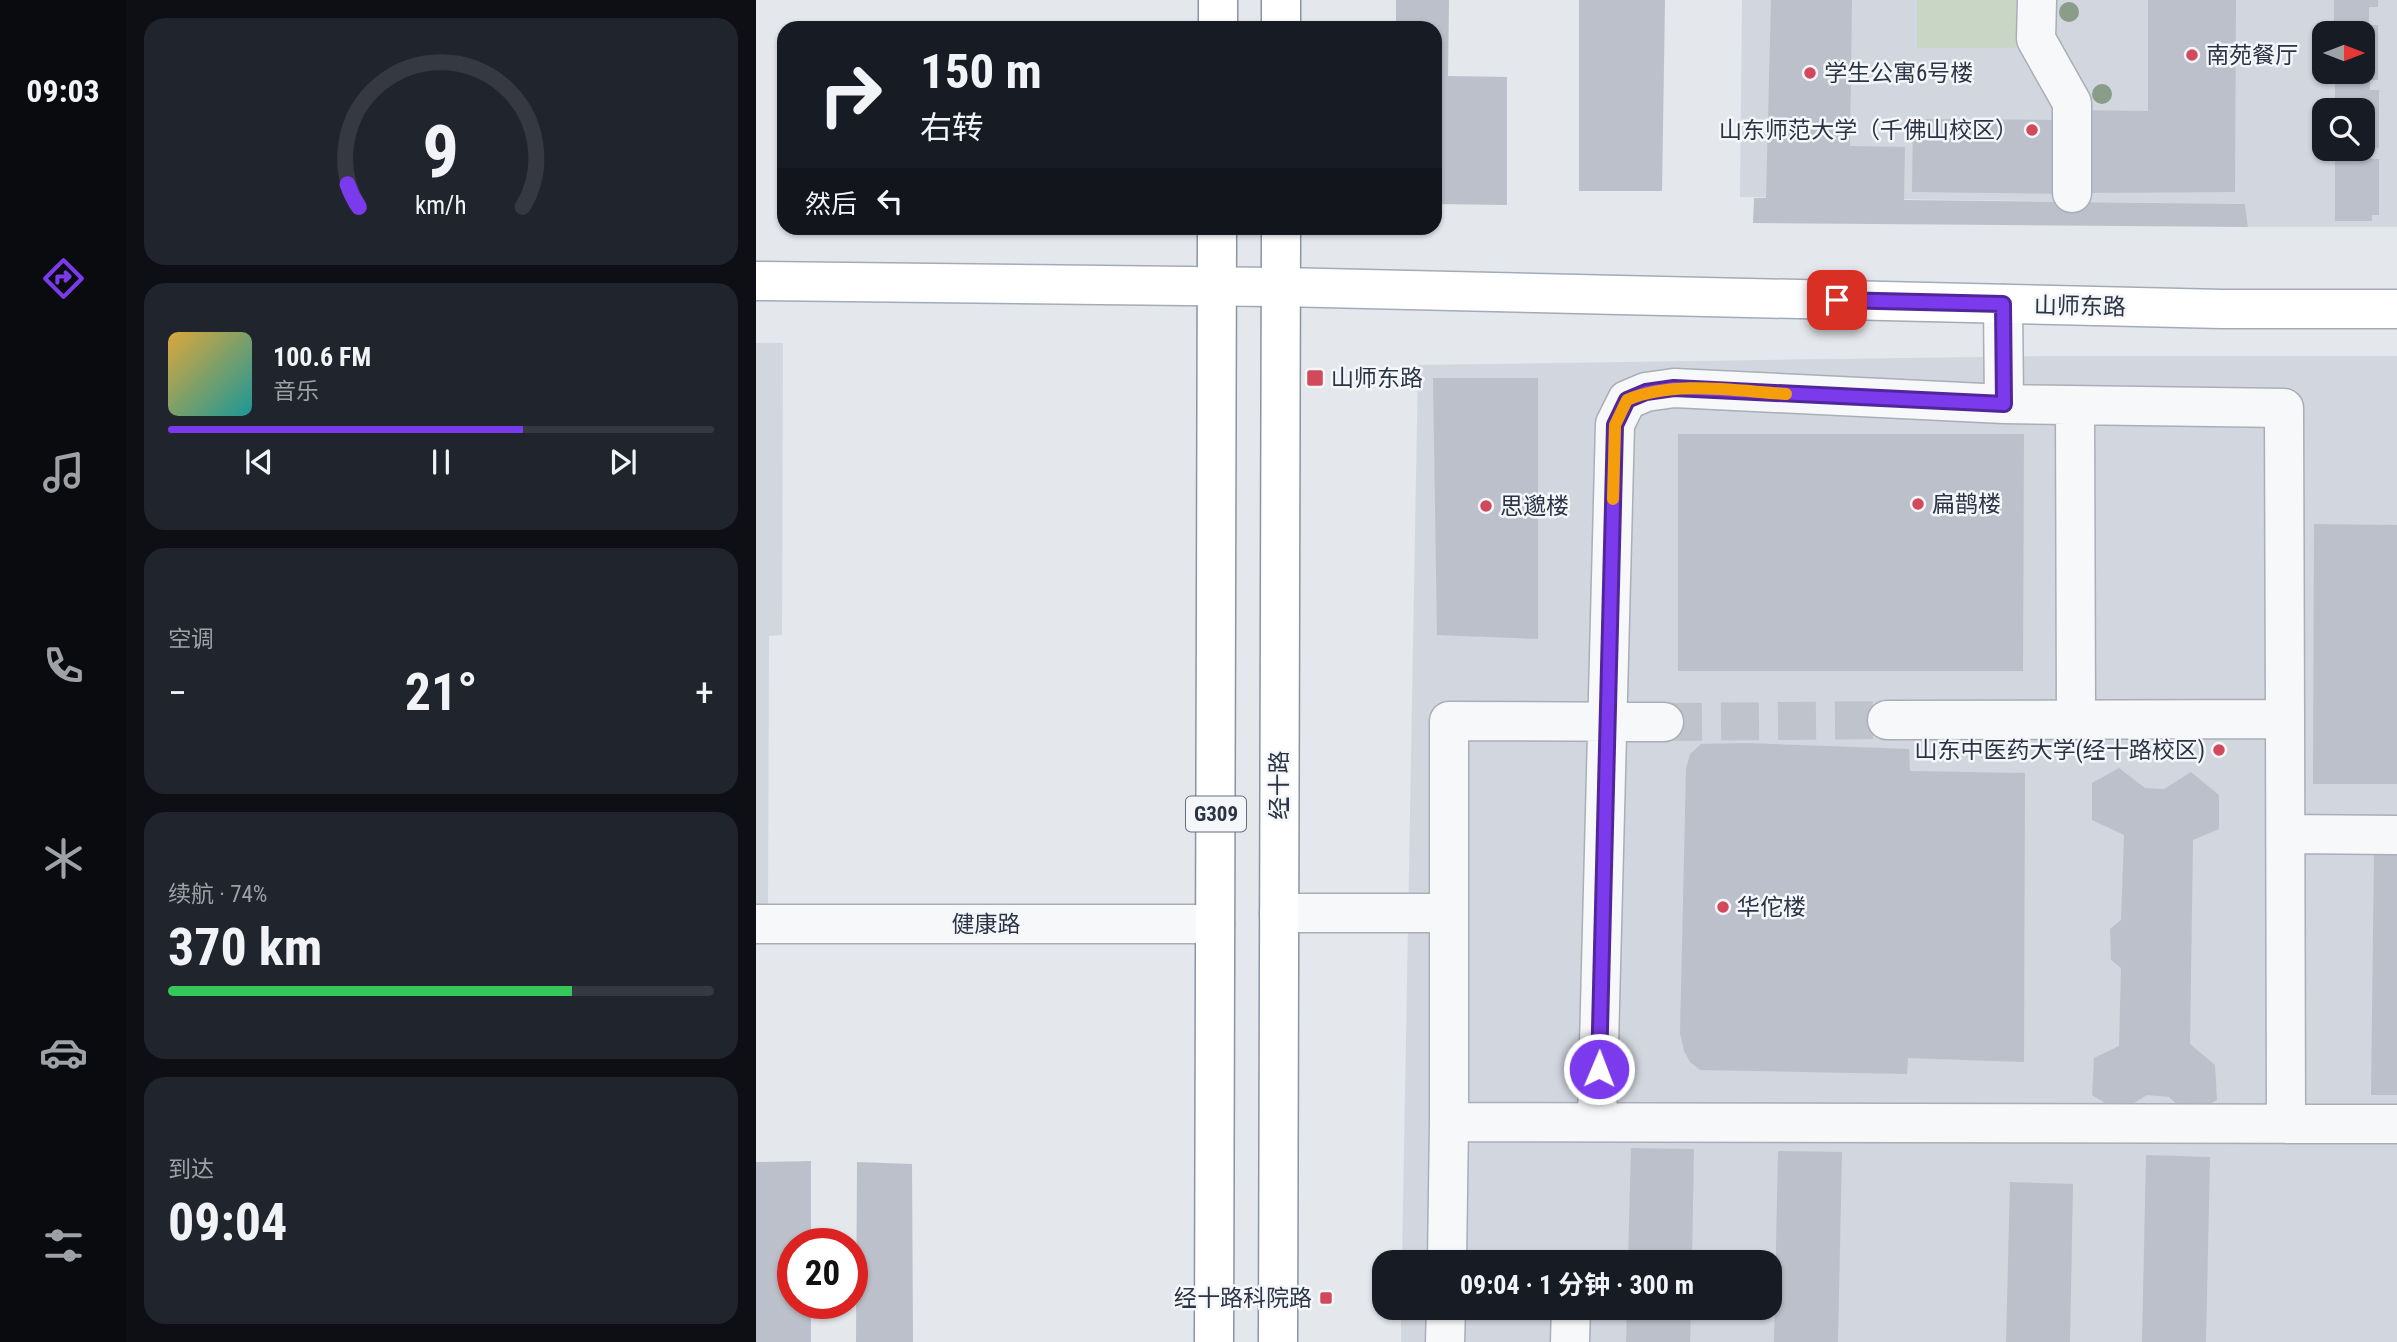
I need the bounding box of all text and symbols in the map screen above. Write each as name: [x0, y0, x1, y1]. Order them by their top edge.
north arrow: [2312, 21, 2375, 84]
map controls: [2312, 21, 2375, 161]
place label: 南苑餐厅: [2206, 42, 2298, 69]
text: 150 m: [920, 43, 1042, 100]
marker: 南苑餐厅: [2184, 47, 2200, 63]
icon: right: [805, 49, 896, 140]
place label: 学生公寓6号楼: [1824, 60, 1973, 87]
marker: 学生公寓6号楼: [1802, 65, 1818, 81]
text: 09:03: [26, 72, 100, 110]
button: search: [2312, 98, 2375, 161]
text: 右转: [920, 109, 984, 147]
text: 9: [423, 110, 459, 196]
place label: 山东师范大学（千佛山校区）: [1719, 117, 2018, 144]
marker: 山东师范大学（千佛山校区）: [2024, 122, 2040, 138]
icon: left: [871, 182, 909, 220]
text: 然后: [805, 189, 857, 219]
text: km/h: [415, 191, 467, 220]
icon: directions: [39, 254, 88, 303]
pin: [1807, 270, 1867, 330]
icon: arrive: [1818, 281, 1856, 319]
street label: 山师东路: [2034, 292, 2126, 321]
text: 100.6 FM: [273, 342, 371, 372]
place label: 山师东路: [1331, 365, 1423, 392]
marker: 山师东路: [1305, 368, 1325, 388]
text: 音乐: [273, 378, 319, 405]
icon: previous: [240, 443, 278, 481]
icon: pause: [422, 443, 460, 481]
icon: next: [604, 443, 642, 481]
icon: music: [39, 448, 88, 497]
place label: 扁鹊楼: [1932, 491, 2001, 518]
place label: 思邈楼: [1500, 493, 1569, 520]
marker: 扁鹊楼: [1910, 496, 1926, 512]
marker: 思邈楼: [1478, 498, 1494, 514]
text: 空调: [168, 626, 214, 653]
icon: phone: [39, 641, 88, 690]
text: 21°: [405, 662, 477, 723]
text: −: [168, 671, 187, 715]
text: +: [695, 671, 714, 715]
place label: 山东中医药大学(经十路校区): [1914, 737, 2205, 764]
marker: 山东中医药大学(经十路校区): [2211, 742, 2227, 758]
street label: 经十路: [1266, 751, 1293, 820]
road number: G309: [1186, 796, 1246, 832]
icon: climate: [39, 834, 88, 883]
text: 续航 · 74%: [168, 881, 267, 908]
place label: 华佗楼: [1737, 894, 1806, 921]
marker: 华佗楼: [1715, 899, 1731, 915]
street label: 健康路: [952, 911, 1021, 938]
text: 370 km: [168, 917, 322, 978]
icon: car: [39, 1028, 88, 1077]
position arrow: [1562, 1032, 1636, 1106]
text: 到达: [168, 1156, 214, 1183]
text: 09:04: [168, 1192, 287, 1253]
icon: filters: [39, 1221, 88, 1270]
speed limit sign: 20: [777, 1228, 868, 1319]
text: 09:04 · 1 分钟 · 300 m: [1460, 1270, 1694, 1300]
place label: 经十路科院路: [1174, 1285, 1312, 1312]
marker: 经十路科院路: [1318, 1290, 1334, 1306]

